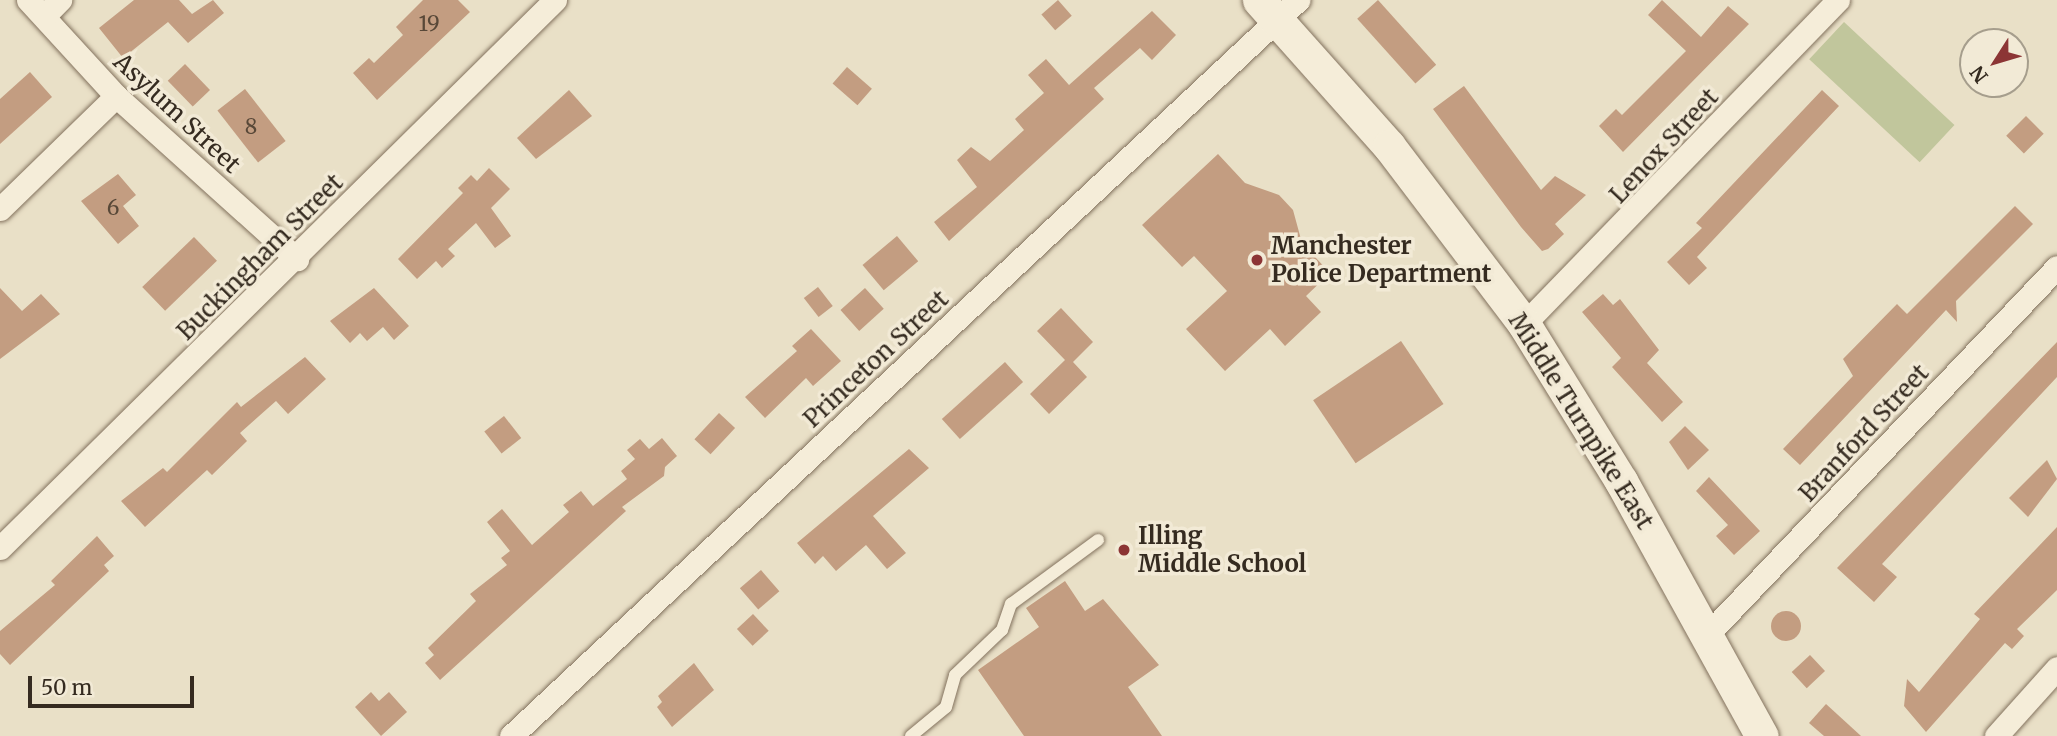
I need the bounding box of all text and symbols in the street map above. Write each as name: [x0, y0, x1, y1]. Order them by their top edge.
house number: 19: [418, 11, 440, 37]
north arrow: [1959, 28, 2029, 98]
street label: Asylum Street: [108, 47, 246, 179]
text: N: [1965, 61, 1993, 88]
street label: Lenox Street: [1604, 83, 1724, 209]
house number: 8: [245, 114, 257, 140]
street label: Buckingham Street: [171, 168, 349, 346]
house number: 6: [107, 195, 119, 221]
place label: Manchester Police Department: [1271, 232, 1491, 288]
marker: Manchester Police Department: [1249, 252, 1265, 268]
street label: Princeton Street: [798, 285, 954, 433]
street label: Middle Turnpike East: [1503, 308, 1659, 534]
street label: Branford Street: [1793, 359, 1935, 507]
place label: Illing Middle School: [1138, 522, 1306, 578]
marker: Illing Middle School: [1116, 542, 1132, 558]
scale bar: [32, 662, 198, 706]
text: 50 m: [41, 674, 92, 701]

